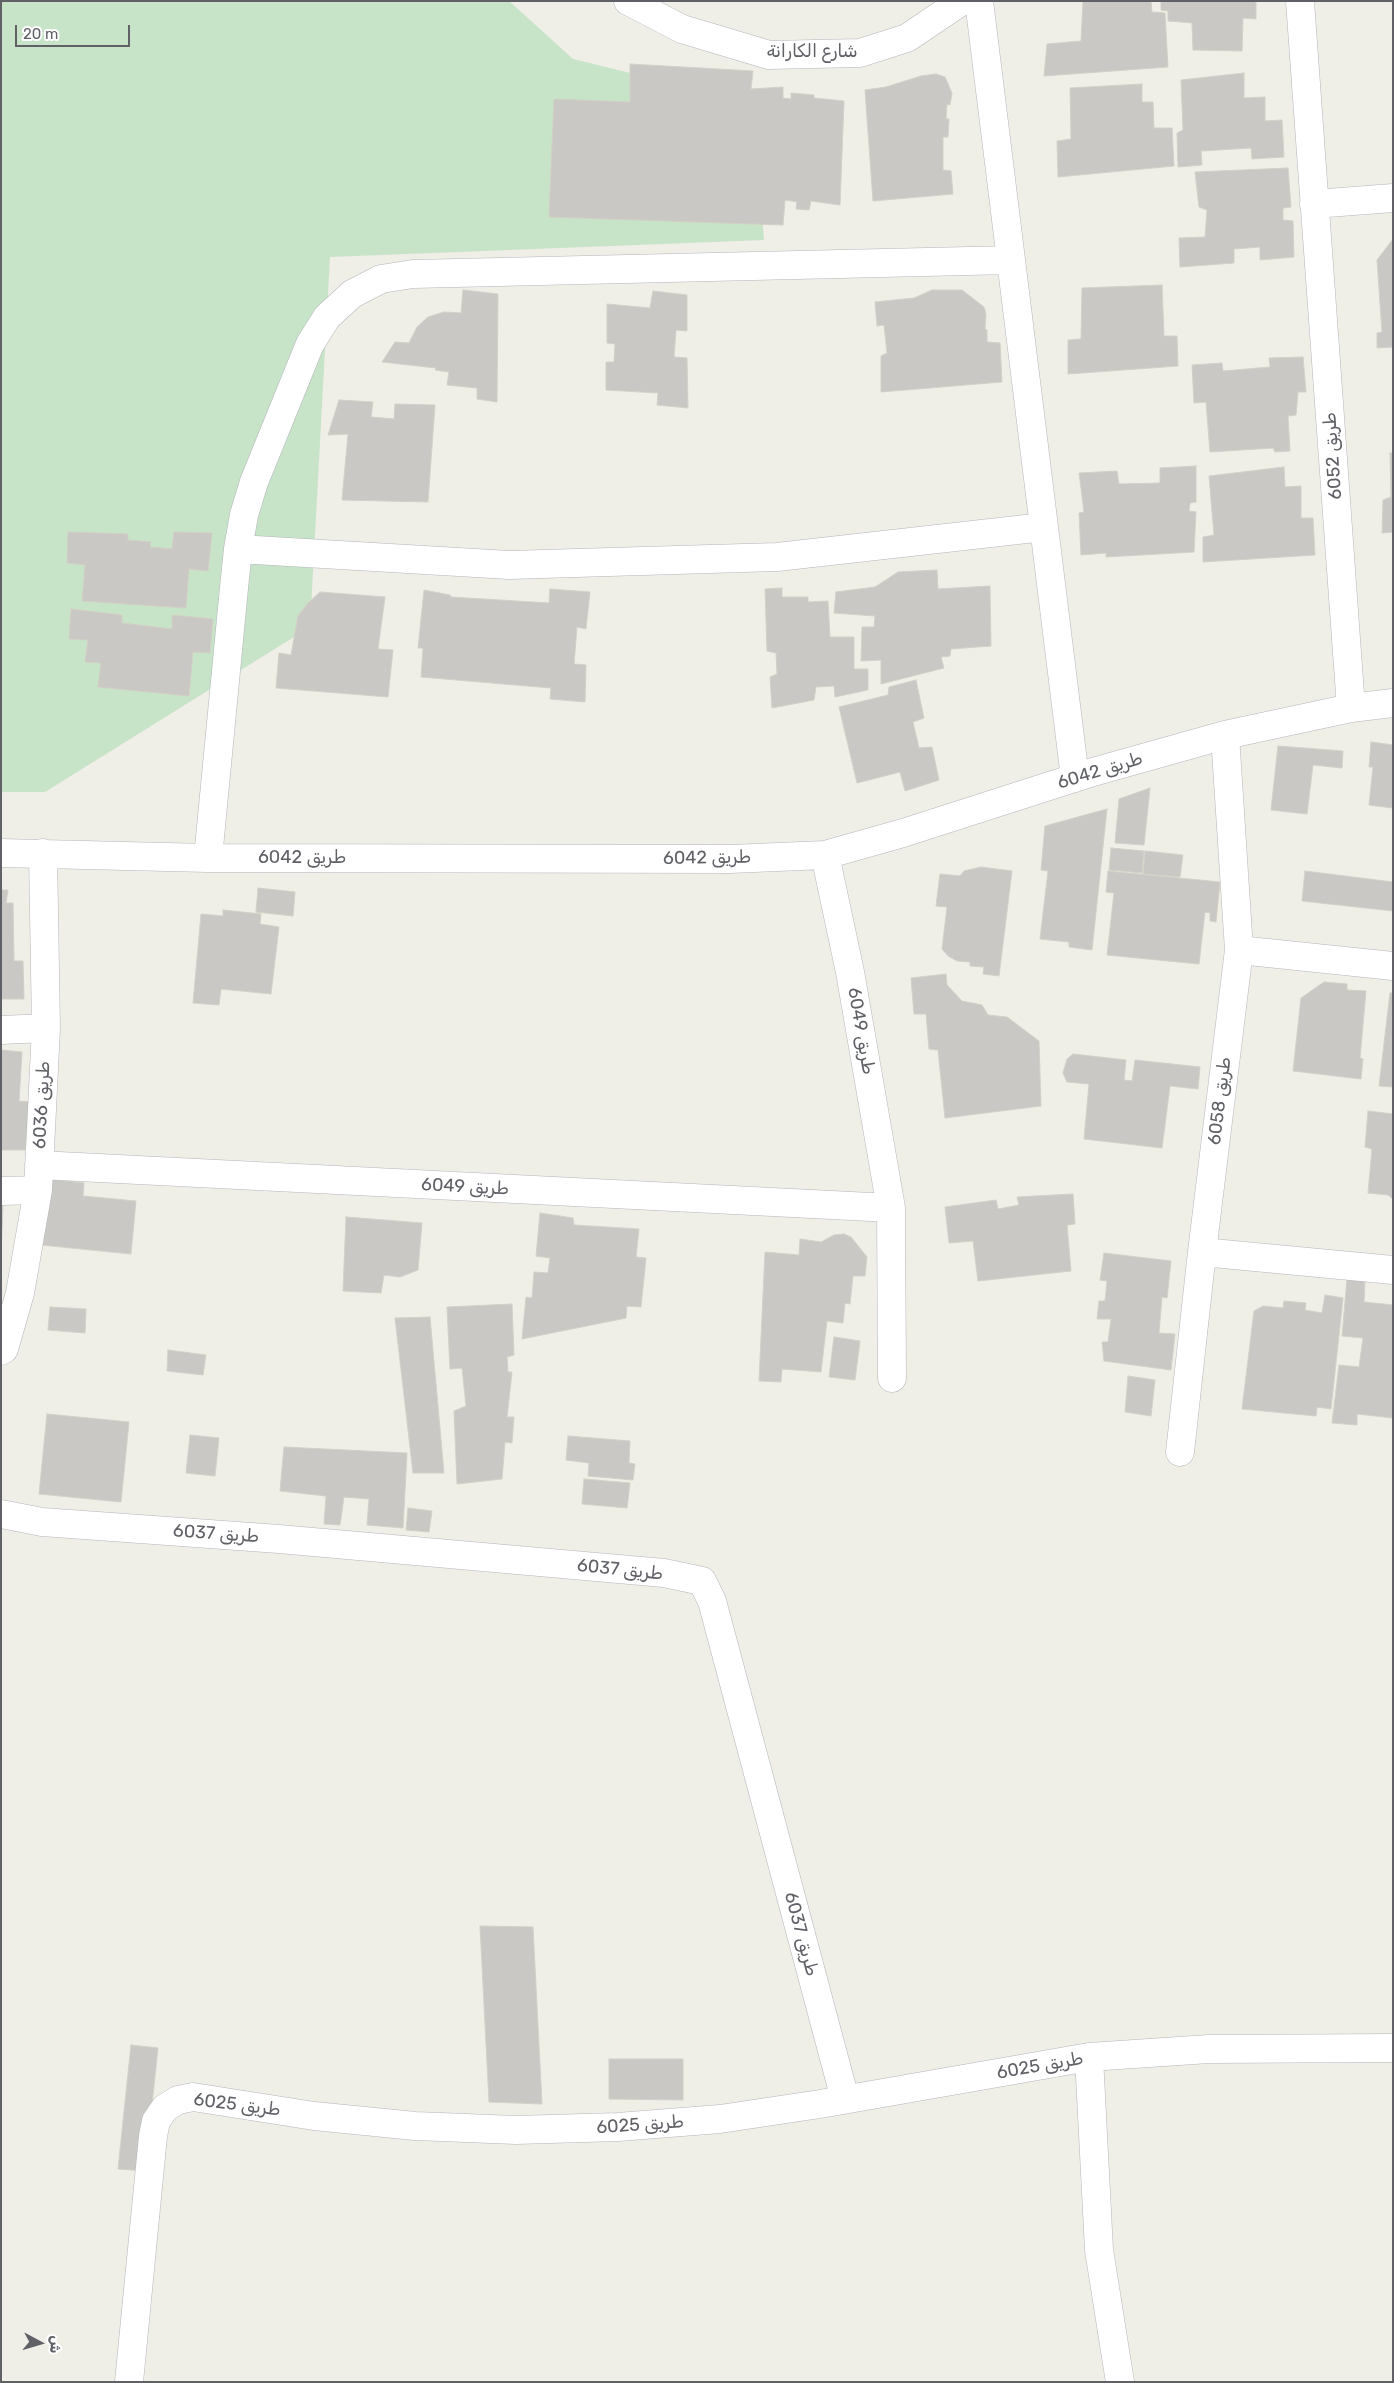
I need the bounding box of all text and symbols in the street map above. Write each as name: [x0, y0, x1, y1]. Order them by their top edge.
scale bar: [18, 15, 132, 47]
text: 20 m: [23, 25, 58, 43]
street label: شارع الكارانة: [766, 41, 858, 63]
street label: طريق 6052: [1319, 412, 1347, 500]
street label: طريق 6042: [1055, 748, 1145, 794]
street label: طريق 6042: [663, 846, 751, 870]
street label: طريق 6042: [258, 847, 346, 869]
street label: طريق 6049: [843, 986, 879, 1076]
street label: طريق 6058: [1204, 1056, 1236, 1146]
street label: طريق 6036: [29, 1061, 55, 1149]
street label: طريق 6049: [420, 1174, 510, 1200]
street label: طريق 6037: [172, 1520, 260, 1548]
street label: طريق 6037: [576, 1555, 664, 1585]
street label: طريق 6037: [779, 1890, 823, 1978]
street label: طريق 6025: [995, 2048, 1085, 2084]
street label: طريق 6025: [192, 2089, 282, 2121]
street label: طريق 6025: [596, 2111, 684, 2139]
north arrow: [15, 2318, 65, 2368]
text: ش: [46, 2335, 65, 2354]

